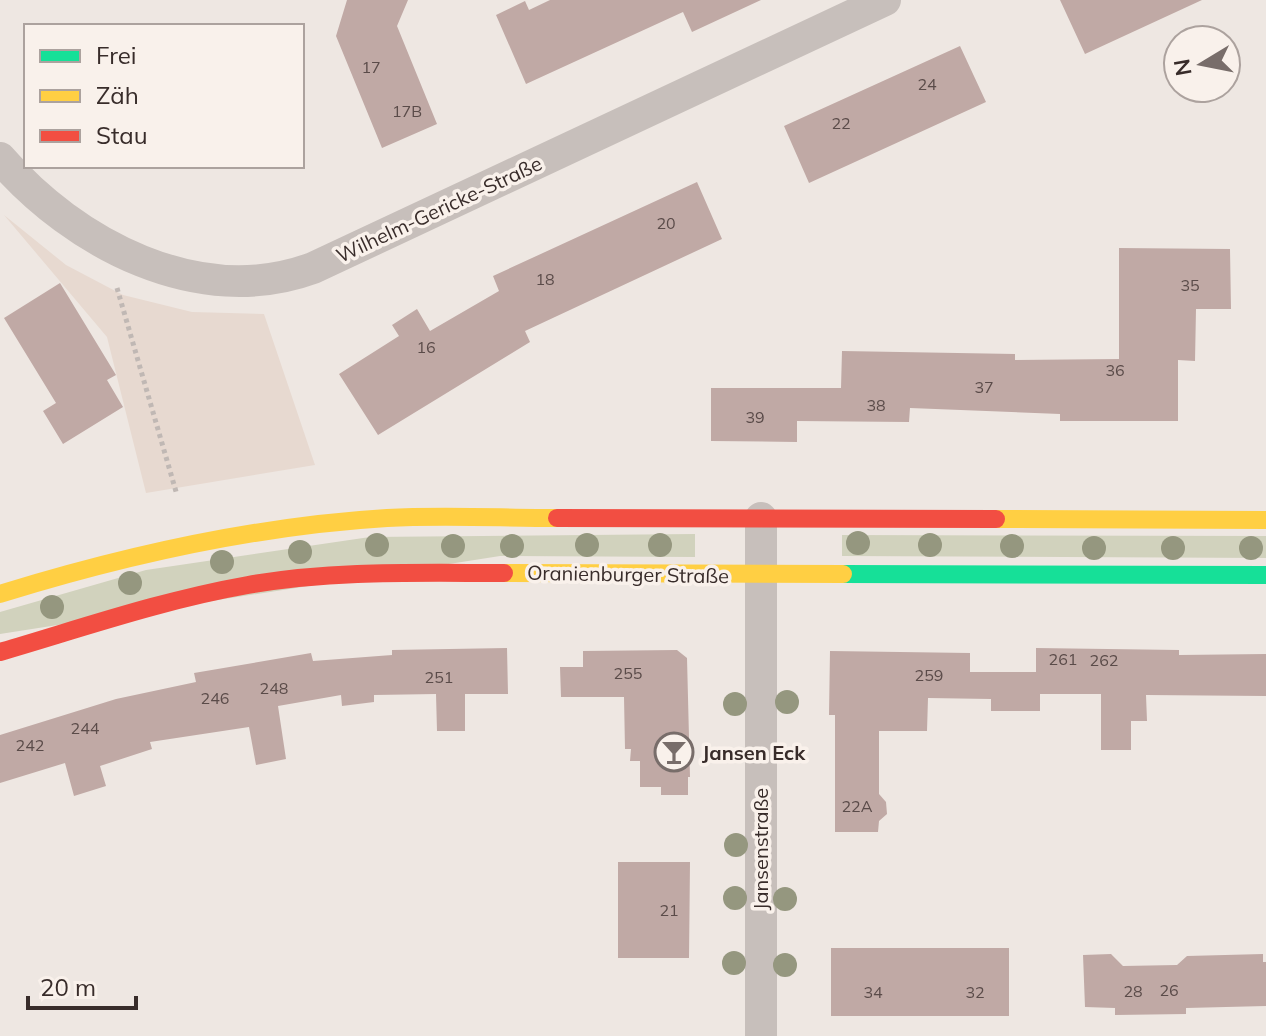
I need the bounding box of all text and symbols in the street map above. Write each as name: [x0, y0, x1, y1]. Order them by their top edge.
legend: [24, 24, 304, 168]
north arrow: [1162, 24, 1242, 104]
text: Frei: [96, 40, 137, 70]
house number: 17: [361, 57, 381, 77]
text: N: [1167, 57, 1198, 78]
house number: 24: [917, 74, 937, 94]
text: Zäh: [96, 80, 139, 110]
house number: 17B: [392, 101, 422, 121]
house number: 22: [831, 113, 851, 133]
text: Stau: [96, 120, 148, 150]
street label: Wilhelm-Gericke-Straße: [332, 150, 546, 268]
house number: 20: [656, 213, 676, 233]
house number: 18: [535, 269, 555, 289]
house number: 35: [1180, 275, 1200, 295]
house number: 16: [416, 337, 436, 357]
house number: 36: [1105, 360, 1125, 380]
house number: 37: [974, 377, 994, 397]
house number: 38: [866, 395, 886, 415]
house number: 39: [745, 407, 765, 427]
street label: Oranienburger Straße: [527, 560, 729, 588]
house number: 261: [1049, 649, 1077, 669]
house number: 262: [1090, 650, 1118, 670]
house number: 255: [614, 663, 642, 683]
house number: 259: [915, 665, 943, 685]
house number: 251: [425, 667, 453, 687]
house number: 248: [260, 678, 288, 698]
house number: 246: [201, 688, 229, 708]
house number: 244: [71, 718, 100, 738]
bar icon: Jansen Eck: [653, 731, 695, 773]
house number: 242: [16, 735, 44, 755]
place label: Jansen Eck: [702, 740, 806, 765]
street label: Jansenstraße: [748, 788, 773, 910]
house number: 22A: [842, 796, 873, 816]
house number: 21: [659, 900, 679, 920]
scale bar: [28, 960, 136, 1010]
text: 20 m: [40, 972, 96, 1002]
house number: 26: [1159, 980, 1179, 1000]
house number: 28: [1123, 981, 1143, 1001]
house number: 34: [863, 982, 883, 1002]
house number: 32: [965, 982, 985, 1002]

